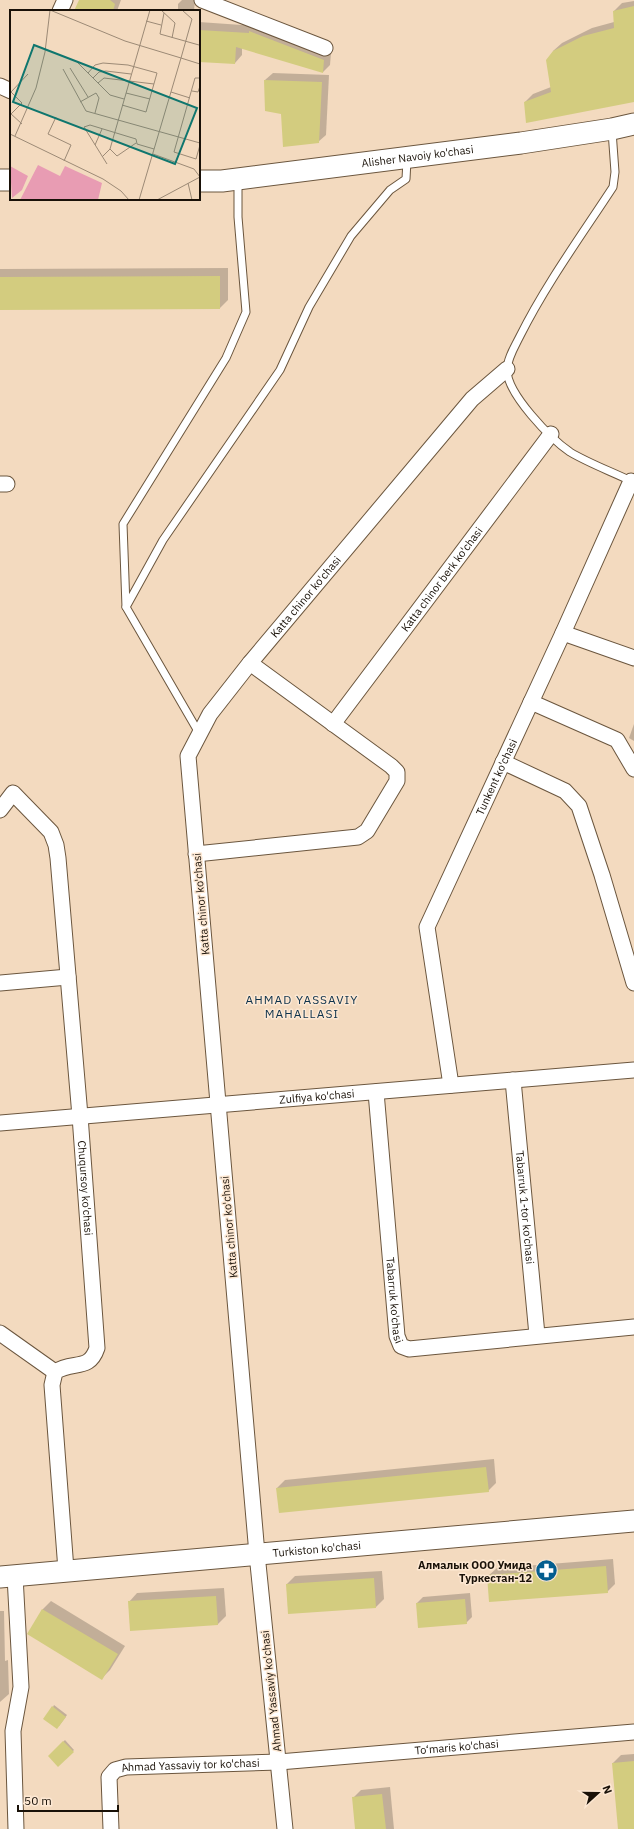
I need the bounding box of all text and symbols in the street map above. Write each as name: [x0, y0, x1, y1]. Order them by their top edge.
inset map: [10, 10, 200, 200]
street label: Alisher Navoiy ko'chasi: [361, 142, 474, 170]
street label: Katta chinor berk ko'chasi: [398, 524, 486, 634]
street label: Katta chinor ko'chasi: [267, 553, 344, 641]
street label: Tunkent ko'chasi: [473, 737, 520, 817]
street label: Katta chinor ko'chasi: [190, 853, 212, 955]
district label: AHMAD YASSAVIY MAHALLASI: [246, 992, 358, 1021]
street label: Zulfiya ko'chasi: [279, 1086, 355, 1107]
street label: Chuqursoy ko'chasi: [75, 1140, 96, 1236]
street label: Tabarruk 1-tor ko'chasi: [513, 1150, 537, 1265]
street label: Katta chinor ko'chasi: [218, 1176, 240, 1278]
street label: Tabarruk ko'chasi: [383, 1257, 406, 1345]
street label: Turkiston ko'chasi: [272, 1538, 361, 1560]
place label: Алмалык ООО Умида Туркестан-12: [418, 1558, 532, 1585]
pharmacy icon: Алмалык ООО Умида Туркестан-12: [534, 1558, 560, 1584]
street label: Ahmad Yassaviy ko'chasi: [258, 1630, 284, 1752]
street label: To‘maris ko'chasi: [414, 1736, 499, 1758]
street label: Ahmad Yassaviy tor ko'chasi: [119, 1756, 260, 1775]
north arrow: [578, 1773, 618, 1813]
text: N: [599, 1783, 615, 1796]
scale bar: [18, 1787, 118, 1813]
text: 50 m: [24, 1793, 52, 1808]

